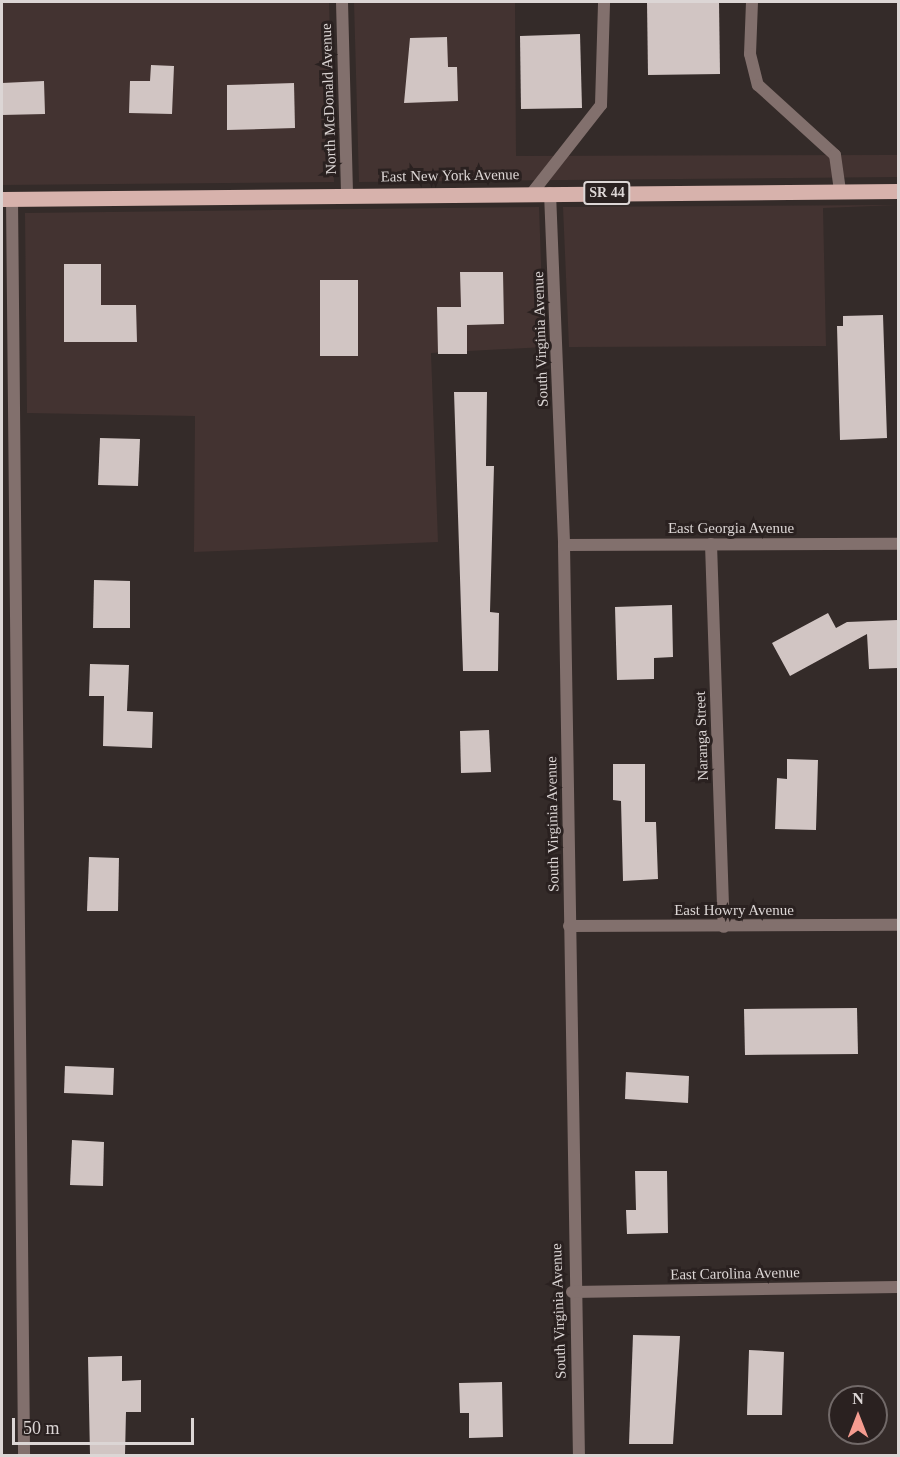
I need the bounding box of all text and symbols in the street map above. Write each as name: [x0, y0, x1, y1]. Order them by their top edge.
street label: North McDonald Avenue: [317, 23, 341, 175]
street label: East New York Avenue: [380, 166, 520, 186]
road number: SR 44: [583, 182, 631, 204]
street label: South Virginia Avenue: [530, 270, 552, 408]
street label: East Georgia Avenue: [668, 520, 794, 538]
street label: Naranga Street: [691, 691, 713, 781]
street label: South Virginia Avenue: [543, 755, 563, 893]
street label: East Howry Avenue: [674, 902, 794, 920]
street label: South Virginia Avenue: [548, 1242, 570, 1380]
street label: East Carolina Avenue: [670, 1264, 800, 1284]
north arrow: [828, 1385, 888, 1445]
text: N: [852, 1390, 864, 1407]
scale bar: [15, 1406, 196, 1444]
text: 50 m: [23, 1418, 60, 1438]

